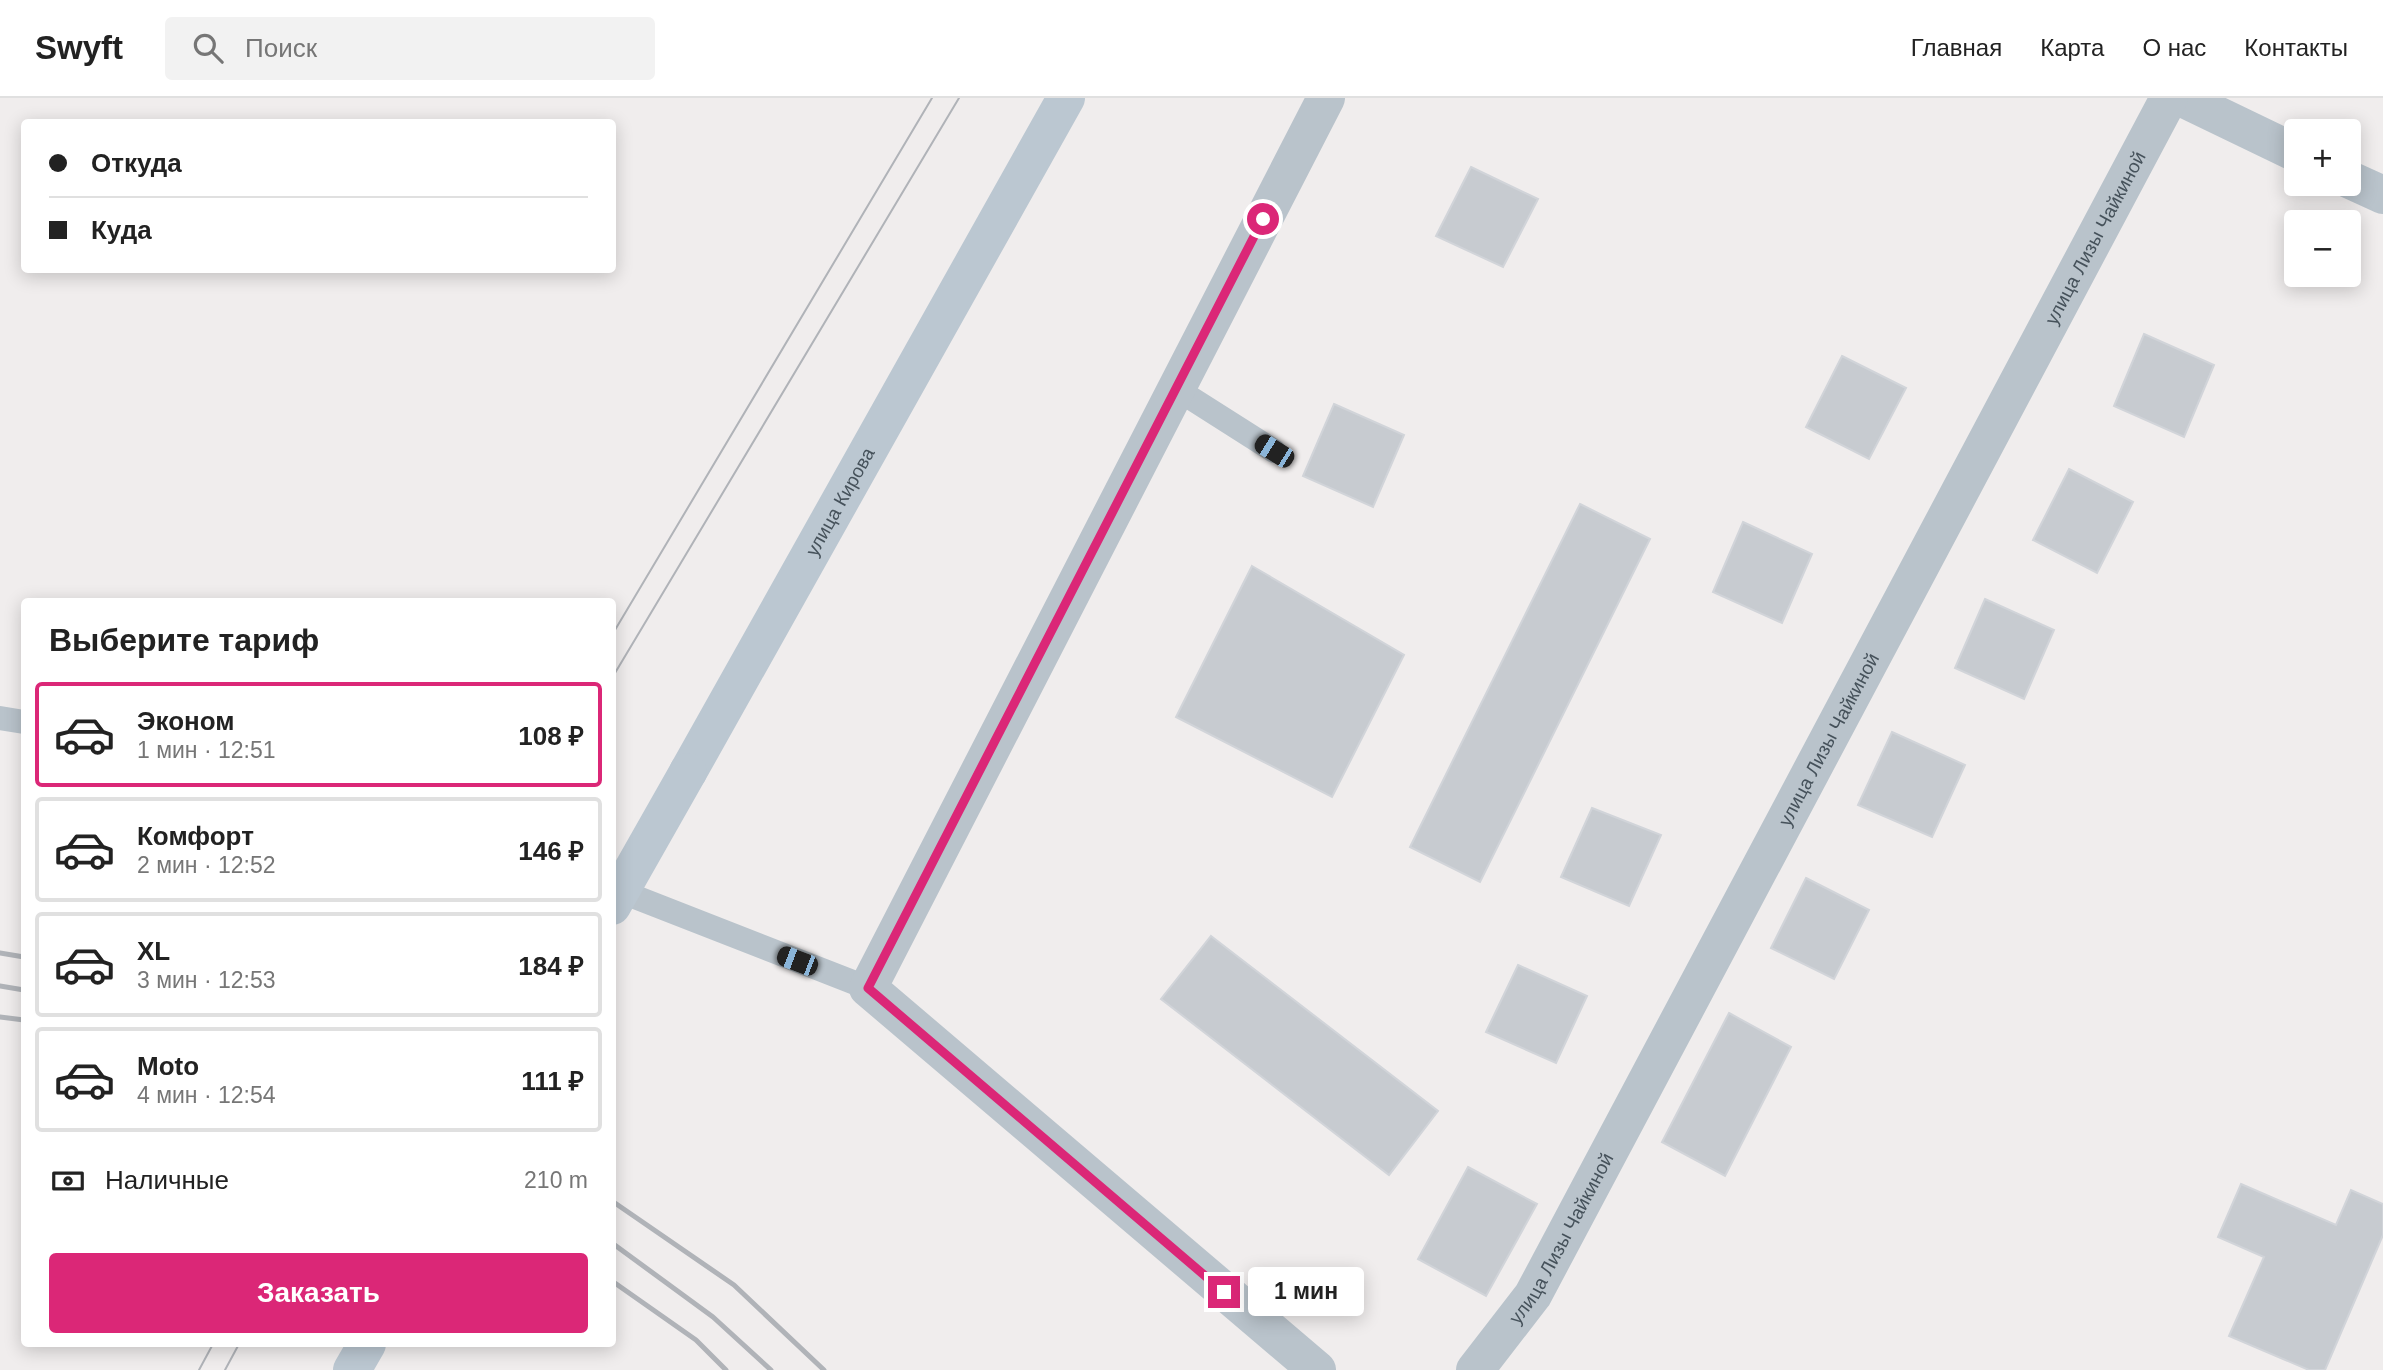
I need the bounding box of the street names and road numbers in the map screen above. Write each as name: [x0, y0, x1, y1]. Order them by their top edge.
street label: улица Лизы Чайкиной: [2041, 148, 2150, 328]
street label: улица Кирова: [801, 444, 879, 560]
street label: улица Лизы Чайкиной: [1774, 650, 1883, 830]
street label: улица Лизы Чайкиной: [1505, 1149, 1618, 1328]

